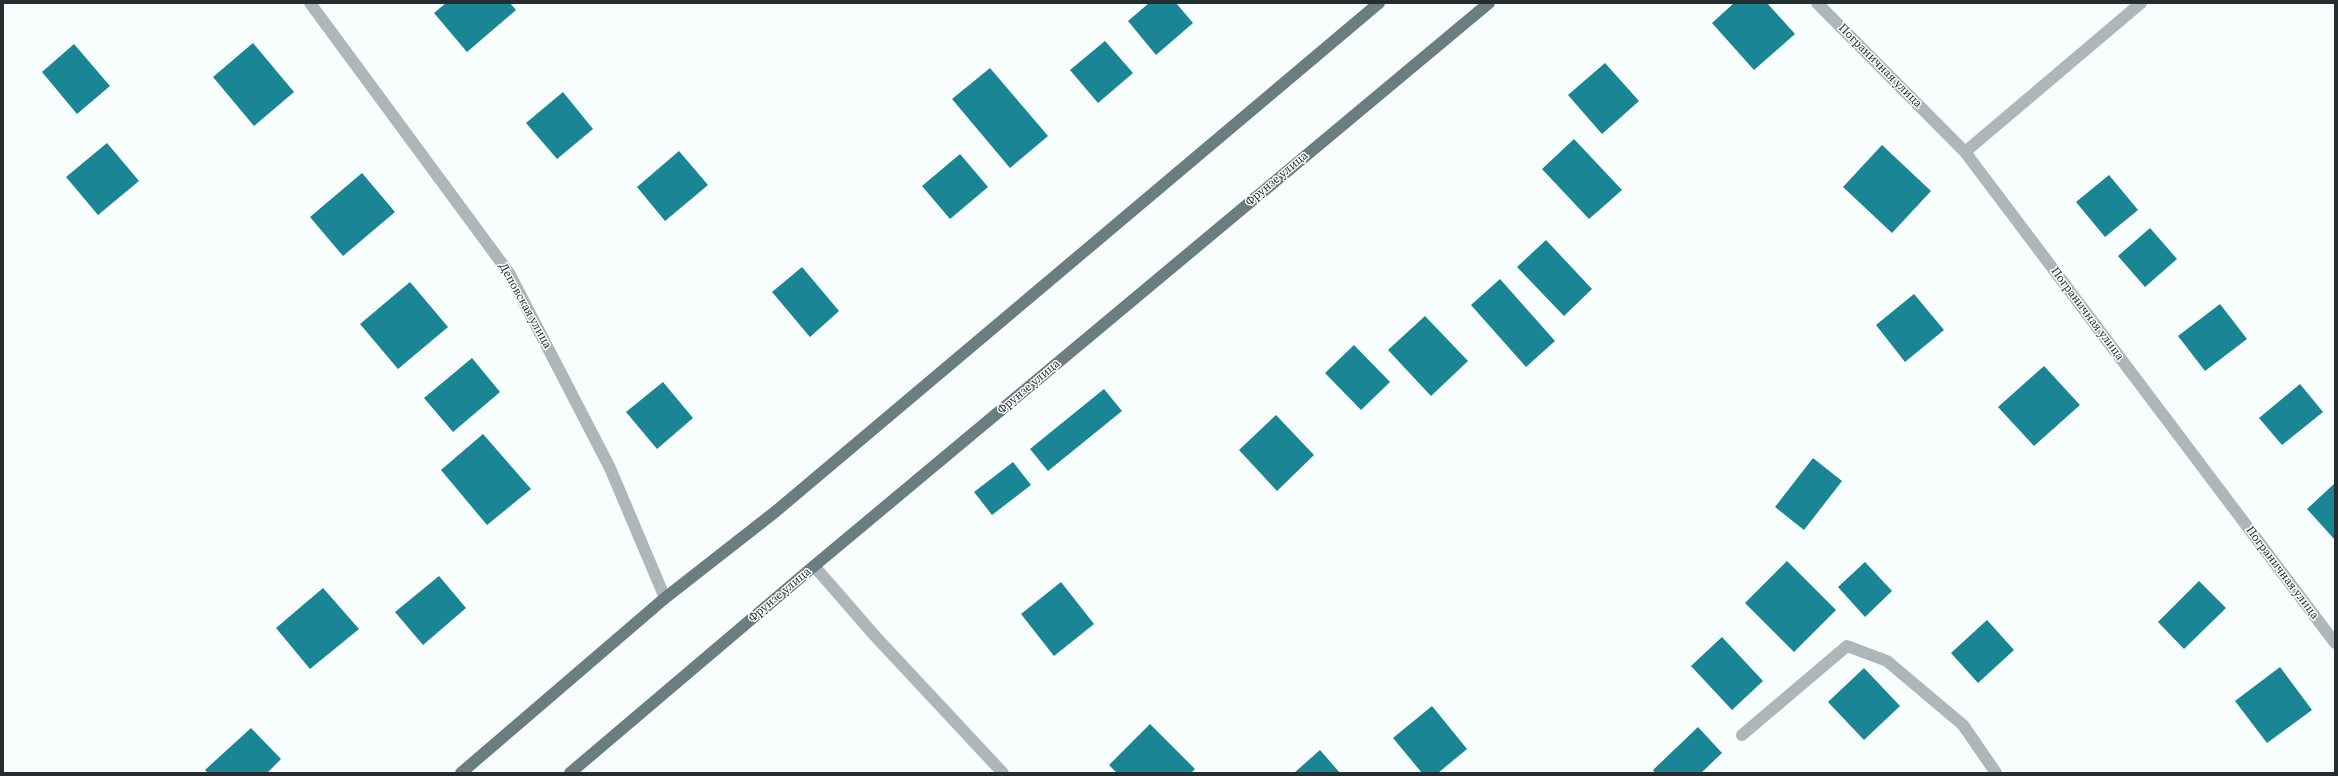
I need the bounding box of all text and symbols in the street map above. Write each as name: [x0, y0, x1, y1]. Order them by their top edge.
street label: Пограничная улица: [1835, 21, 1925, 111]
street label: Фрунзе улица: [1243, 149, 1311, 209]
street label: Деповская улица: [495, 261, 555, 351]
street label: Пограничная улица: [2047, 265, 2127, 363]
street label: Фрунзе улица: [995, 357, 1063, 417]
street label: Пограничная улица: [2242, 524, 2322, 622]
street label: Фрунзе улица: [746, 565, 814, 625]

